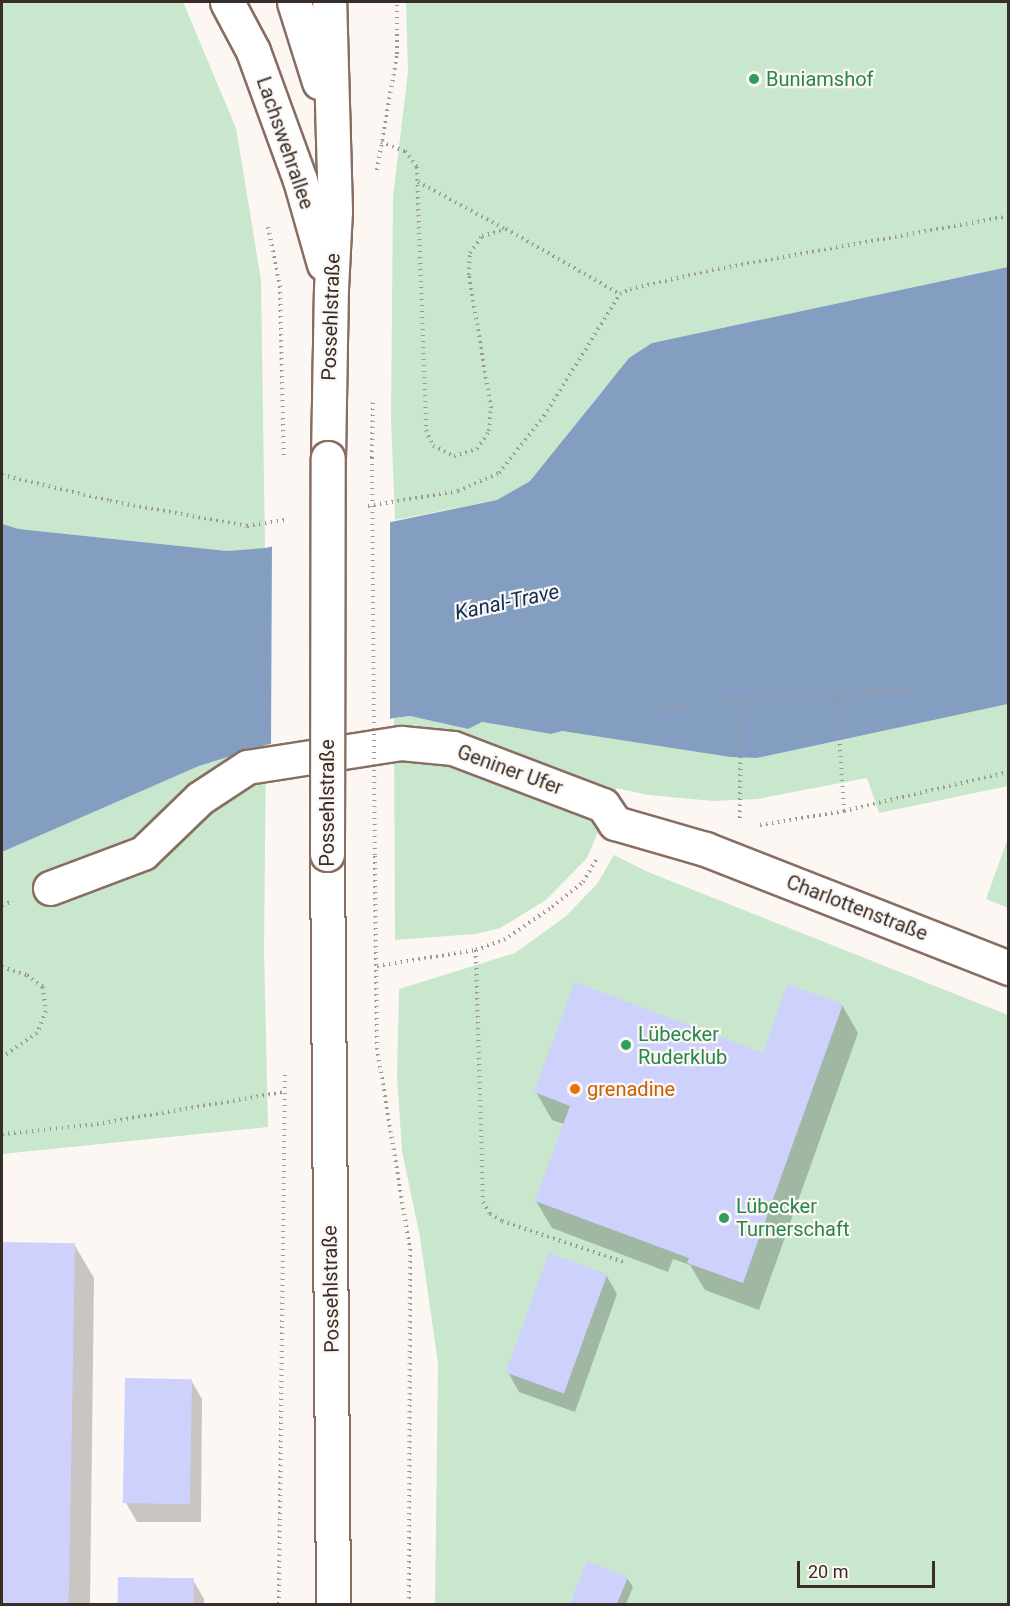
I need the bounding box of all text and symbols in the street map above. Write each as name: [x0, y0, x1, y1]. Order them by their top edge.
place label: Buniamshof: [766, 67, 874, 91]
marker: Buniamshof: [747, 72, 761, 86]
street label: Lachswehrallee: [251, 74, 319, 212]
street label: Possehlstraße: [317, 253, 345, 381]
water label: Kanal-Trave: [452, 579, 562, 625]
street label: Possehlstraße: [315, 739, 339, 867]
street label: Geniner Ufer: [454, 740, 566, 800]
street label: Charlottenstraße: [783, 870, 931, 946]
place label: Lübecker Ruderklub: [638, 1022, 727, 1069]
marker: Lübecker Ruderklub: [619, 1038, 633, 1052]
place label: grenadine: [587, 1077, 675, 1101]
marker: grenadine: [568, 1082, 582, 1096]
place label: Lübecker Turnerschaft: [736, 1194, 849, 1241]
marker: Lübecker Turnerschaft: [717, 1211, 731, 1225]
street label: Possehlstraße: [318, 1225, 344, 1353]
scale bar: [800, 1549, 938, 1587]
text: 20 m: [808, 1561, 848, 1582]

